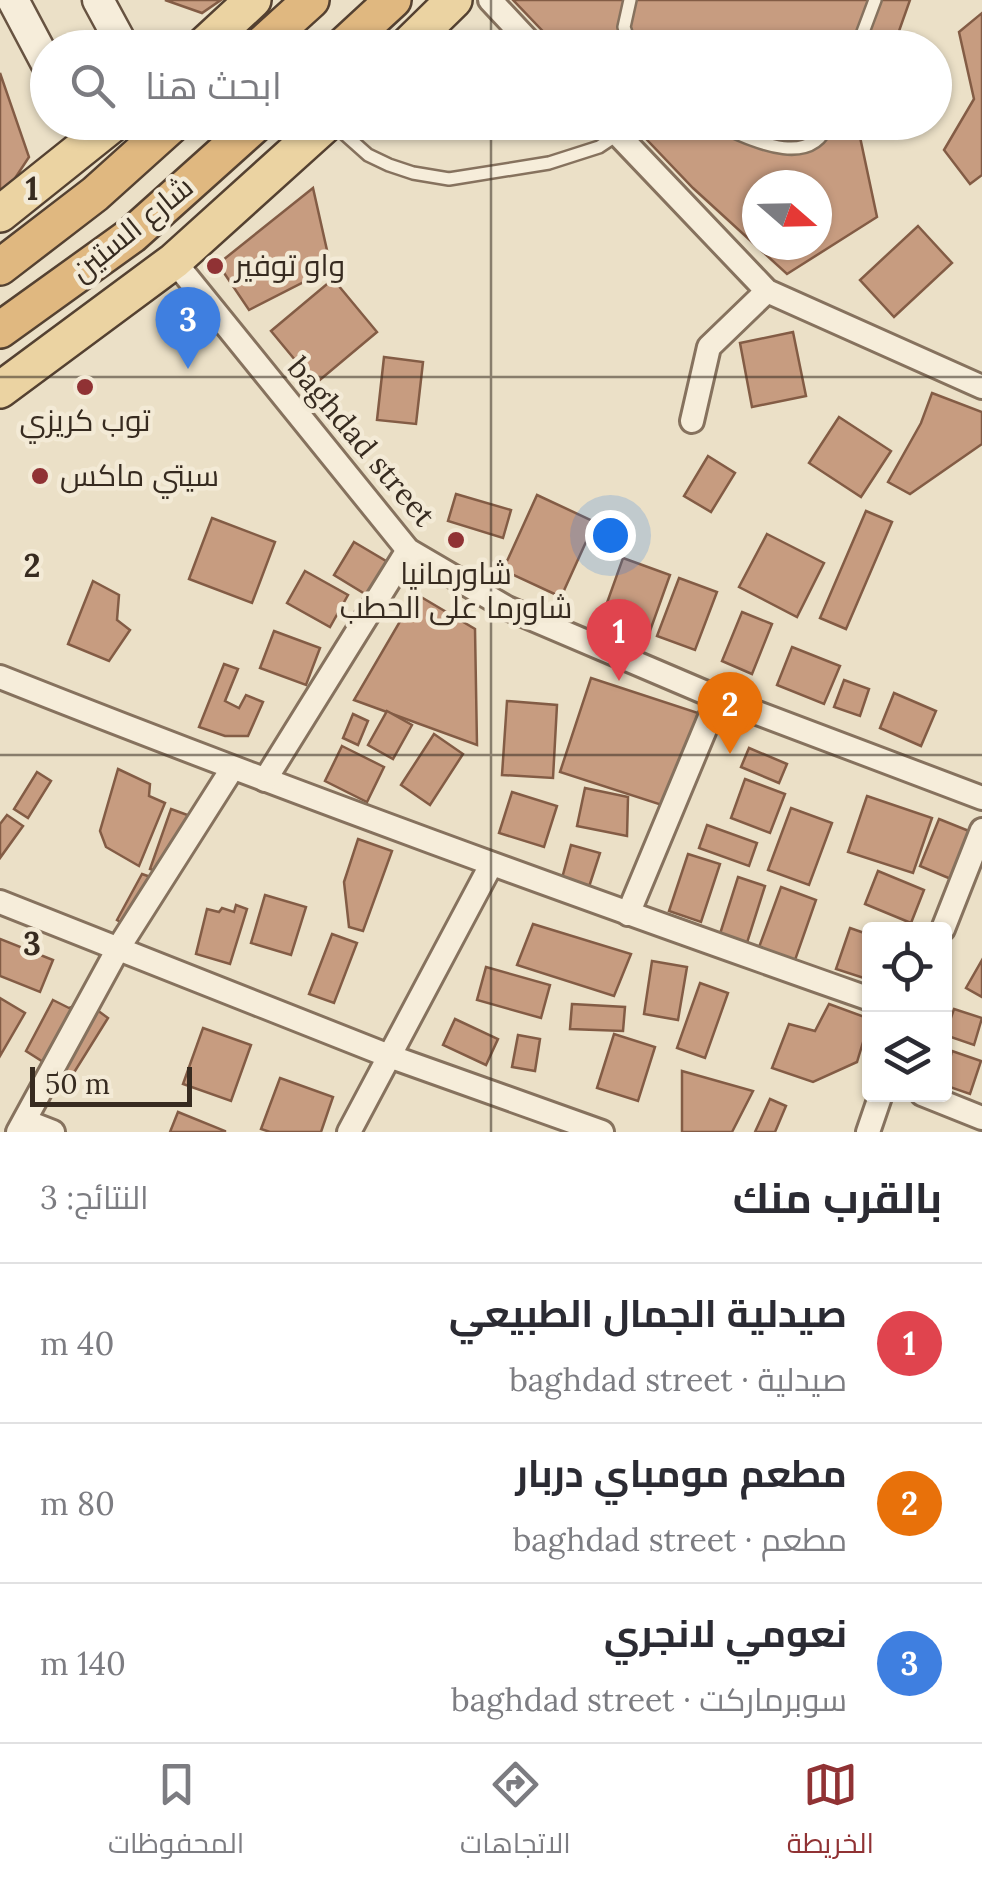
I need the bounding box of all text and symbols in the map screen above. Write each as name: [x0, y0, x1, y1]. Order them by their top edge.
search box: [30, 30, 952, 140]
icon: search: [65, 58, 120, 113]
text: ابحث هنا: [145, 61, 282, 109]
street label: شارع الستين: [62, 167, 202, 291]
text: 1: [26, 168, 39, 209]
north arrow: [742, 170, 832, 260]
place label: واو توفير: [233, 246, 345, 284]
marker: واو توفير: [204, 255, 226, 277]
pin: 3: [156, 286, 220, 369]
street label: baghdad street: [279, 349, 444, 535]
marker: توب كريزي: [74, 376, 96, 398]
place label: توب كريزي: [20, 401, 150, 444]
place label: سيتي ماكس: [60, 456, 219, 499]
marker: سيتي ماكس: [29, 465, 51, 487]
your location: [585, 510, 636, 561]
marker: شاورمانيا شاورما على الحطب: [445, 529, 467, 551]
text: 2: [23, 545, 41, 586]
place label: شاورمانيا شاورما على الحطب: [340, 554, 572, 626]
pin: 1: [586, 598, 652, 681]
pin: 2: [698, 672, 762, 754]
map controls: [862, 922, 952, 1102]
button: locate: [862, 922, 952, 1012]
text: 3: [23, 923, 41, 964]
button: layers: [862, 1012, 952, 1102]
scale bar: [30, 1062, 192, 1106]
text: 50 m: [45, 1066, 110, 1102]
text: بالقرب منك: [733, 1171, 942, 1225]
text: النتائج: 3: [40, 1177, 149, 1218]
text: صيدلية الجمال الطبيعي: [449, 1289, 847, 1337]
text: 40 m: [40, 1323, 114, 1364]
text: 1: [903, 1323, 916, 1364]
text: صيدلية · baghdad street: [509, 1359, 847, 1400]
text: مطعم مومباي دربار: [516, 1449, 847, 1497]
text: 80 m: [40, 1483, 115, 1524]
text: 2: [901, 1483, 918, 1524]
text: مطعم · baghdad street: [513, 1519, 847, 1560]
text: نعومي لانجري: [604, 1609, 847, 1657]
text: 140 m: [40, 1643, 126, 1684]
text: 3: [901, 1643, 918, 1684]
text: سوبرماركت · baghdad street: [451, 1679, 847, 1720]
tab: المحفوظات: [108, 1757, 244, 1869]
tab: الاتجاهات: [460, 1757, 571, 1869]
tab: الخريطة: [787, 1757, 874, 1869]

